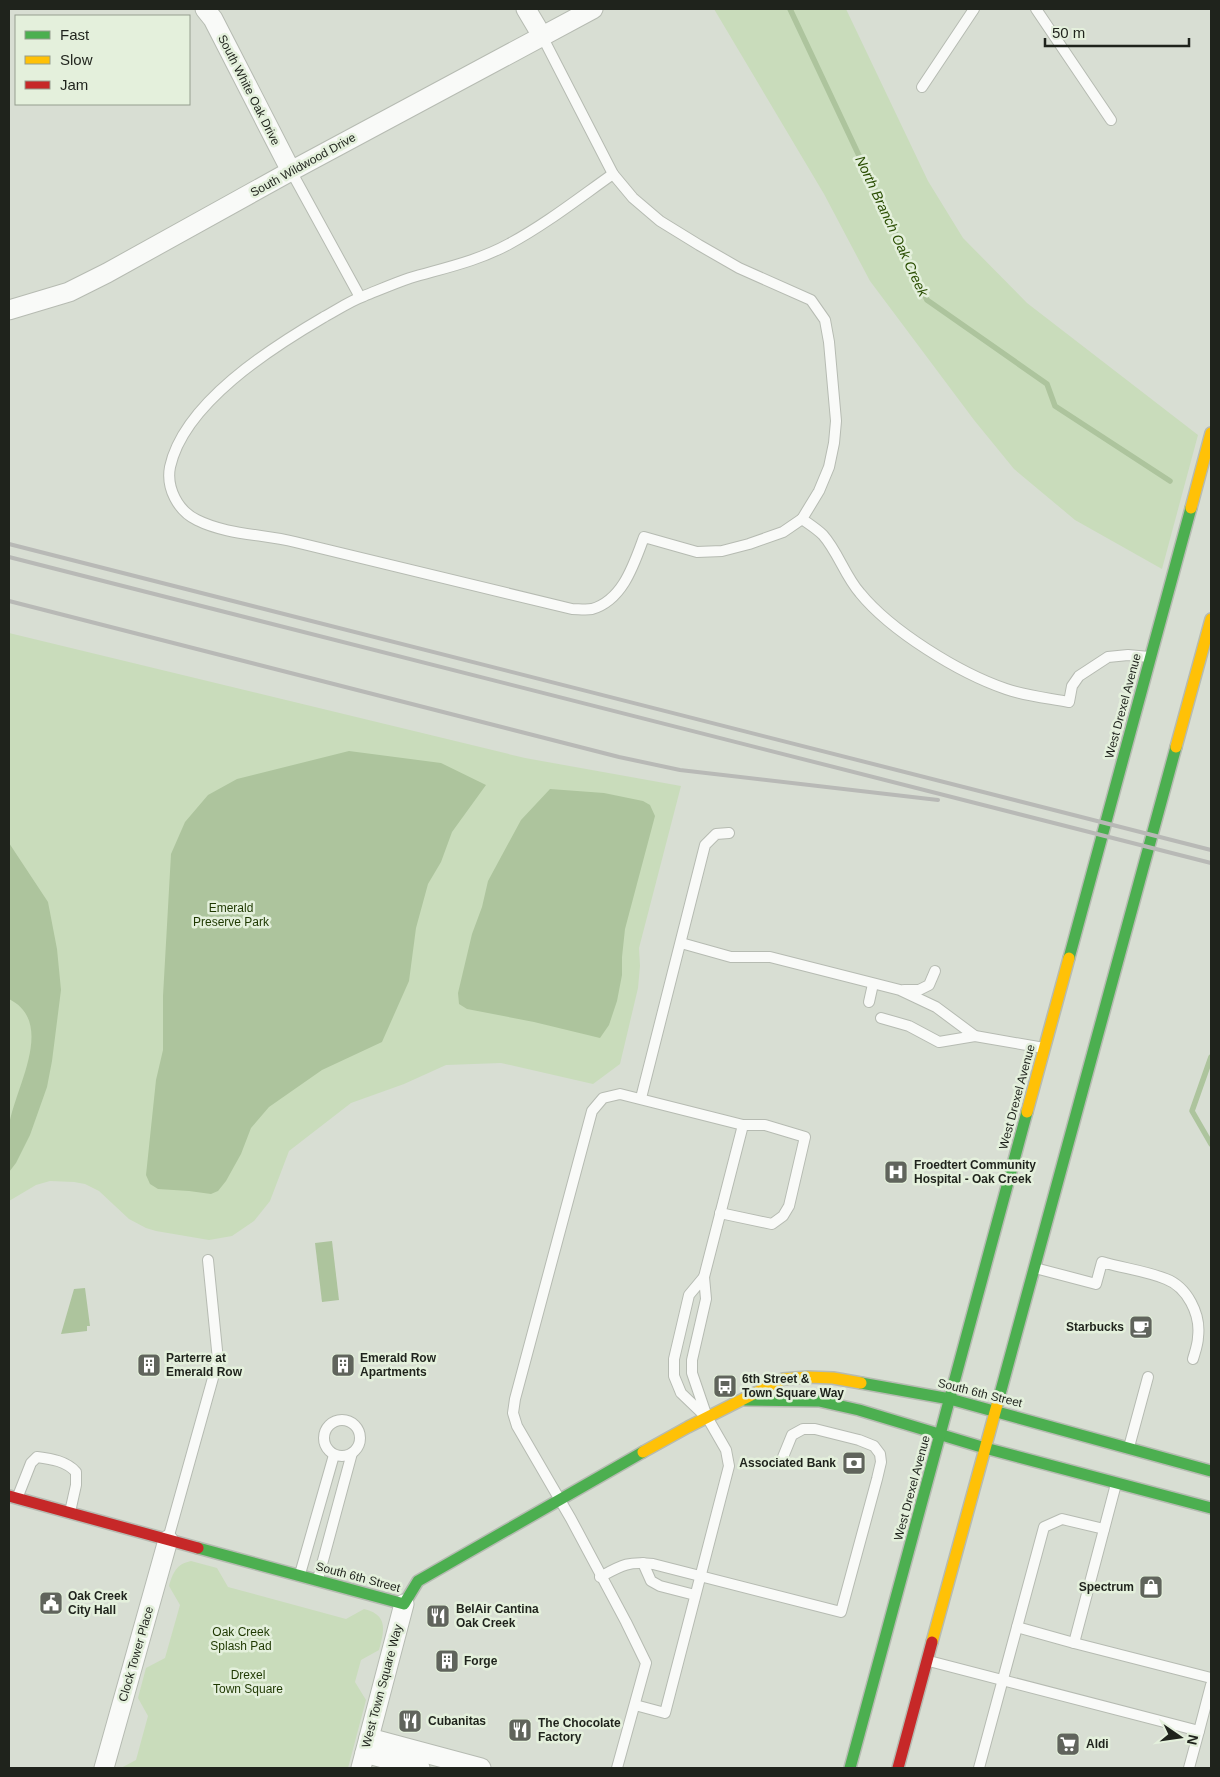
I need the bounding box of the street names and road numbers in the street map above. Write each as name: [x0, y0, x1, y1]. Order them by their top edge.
street label: South White Oak Drive: [215, 32, 283, 148]
street label: South Wildwood Drive: [248, 130, 358, 200]
street label: West Drexel Avenue: [1102, 652, 1144, 760]
street label: West Drexel Avenue: [996, 1043, 1038, 1151]
street label: South 6th Street: [936, 1376, 1024, 1410]
street label: West Drexel Avenue: [891, 1434, 933, 1542]
street label: South 6th Street: [314, 1559, 402, 1595]
street label: Clock Tower Place: [116, 1604, 156, 1703]
street label: West Town Square Way: [359, 1623, 405, 1749]

